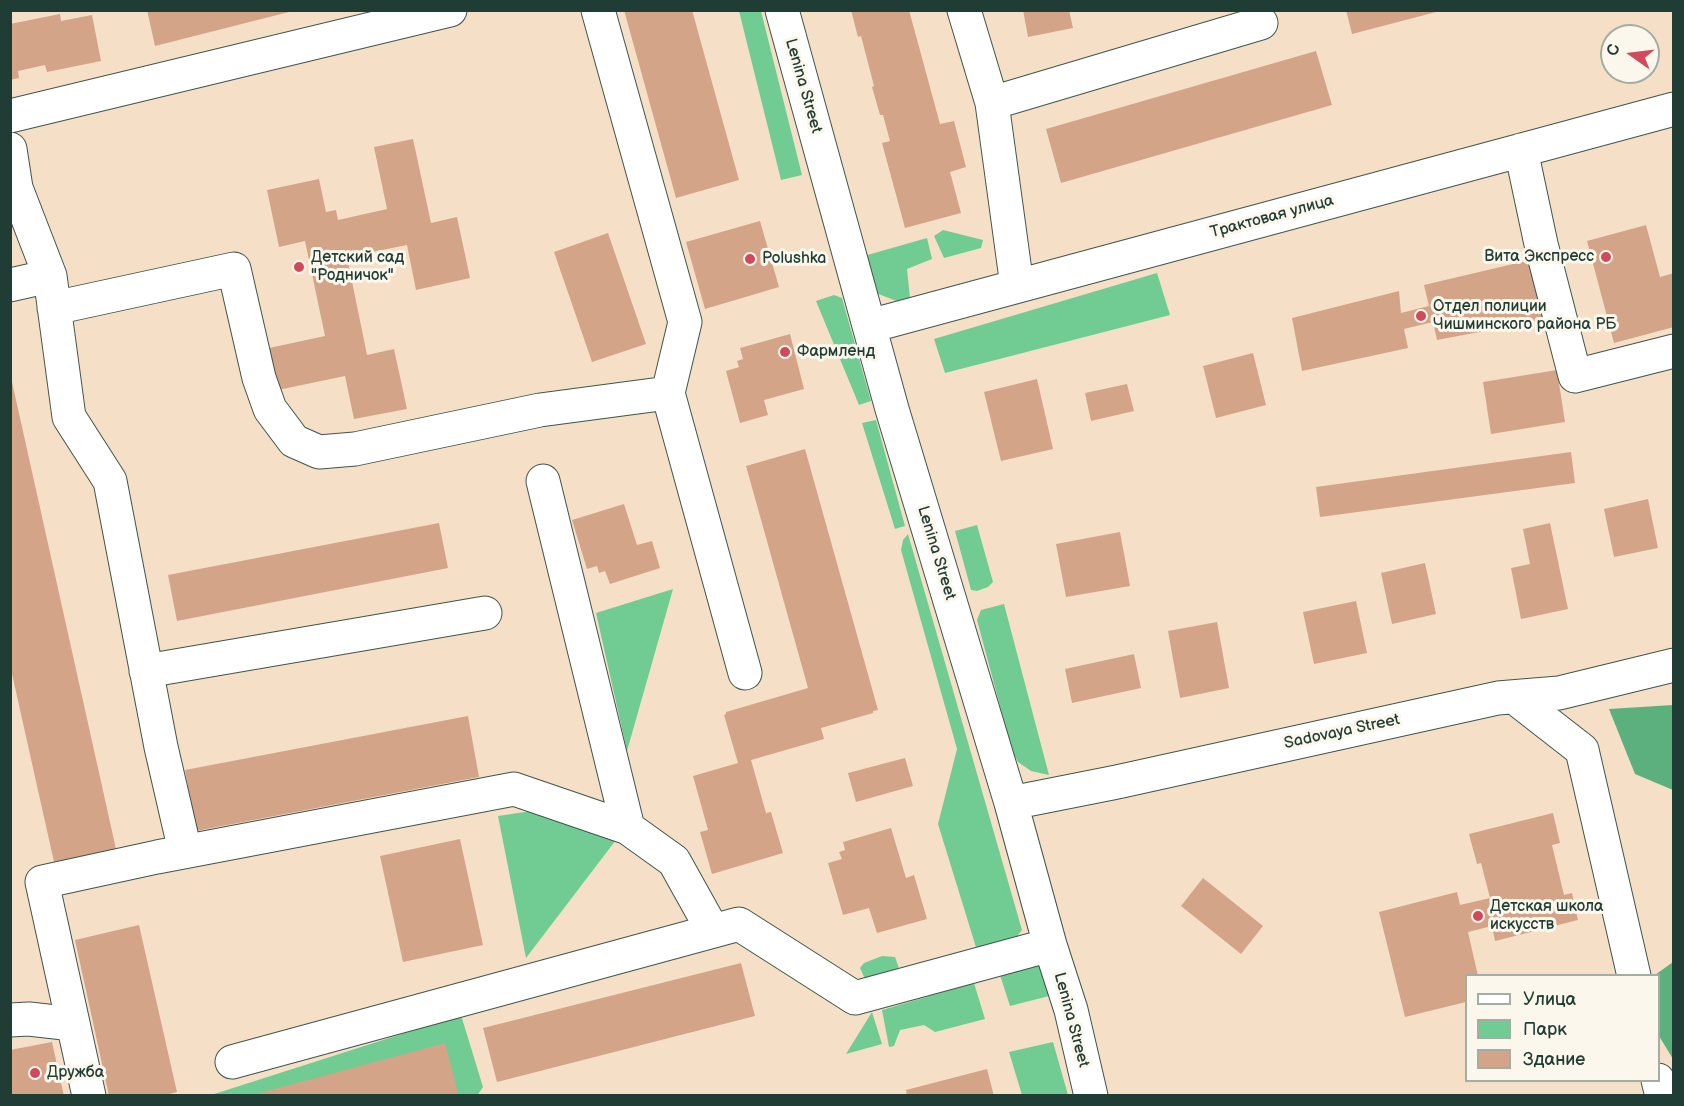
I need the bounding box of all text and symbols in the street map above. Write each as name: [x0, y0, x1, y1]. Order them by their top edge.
north arrow: [1600, 24, 1660, 84]
street label: Lenina Street: [780, 37, 826, 135]
text: С: [1603, 42, 1625, 58]
street label: Трактовая улица: [1208, 191, 1336, 243]
place label: Вита Экспресс: [1484, 247, 1594, 267]
place label: Детский сад "Родничок": [311, 248, 404, 286]
place label: Polushka: [762, 249, 826, 269]
marker: Вита Экспресс: [1599, 250, 1613, 264]
marker: Polushka: [743, 252, 757, 266]
marker: Детский сад "Родничок": [292, 260, 306, 274]
place label: Отдел полиции Чишминского района РБ: [1433, 297, 1616, 335]
marker: Отдел полиции Чишминского района РБ: [1414, 309, 1428, 323]
place label: Фармленд: [797, 342, 875, 362]
marker: Фармленд: [778, 345, 792, 359]
street label: Lenina Street: [913, 504, 959, 602]
street label: Sadovaya Street: [1283, 710, 1401, 754]
place label: Детская школа искусств: [1490, 897, 1603, 935]
marker: Детская школа искусств: [1471, 909, 1485, 923]
street label: Lenina Street: [1049, 971, 1093, 1069]
legend: [1465, 974, 1660, 1082]
text: Улица: [1523, 989, 1576, 1010]
text: Парк: [1523, 1019, 1567, 1040]
text: Здание: [1523, 1049, 1585, 1070]
place label: Дружба: [47, 1063, 104, 1083]
marker: Дружба: [28, 1066, 42, 1080]

